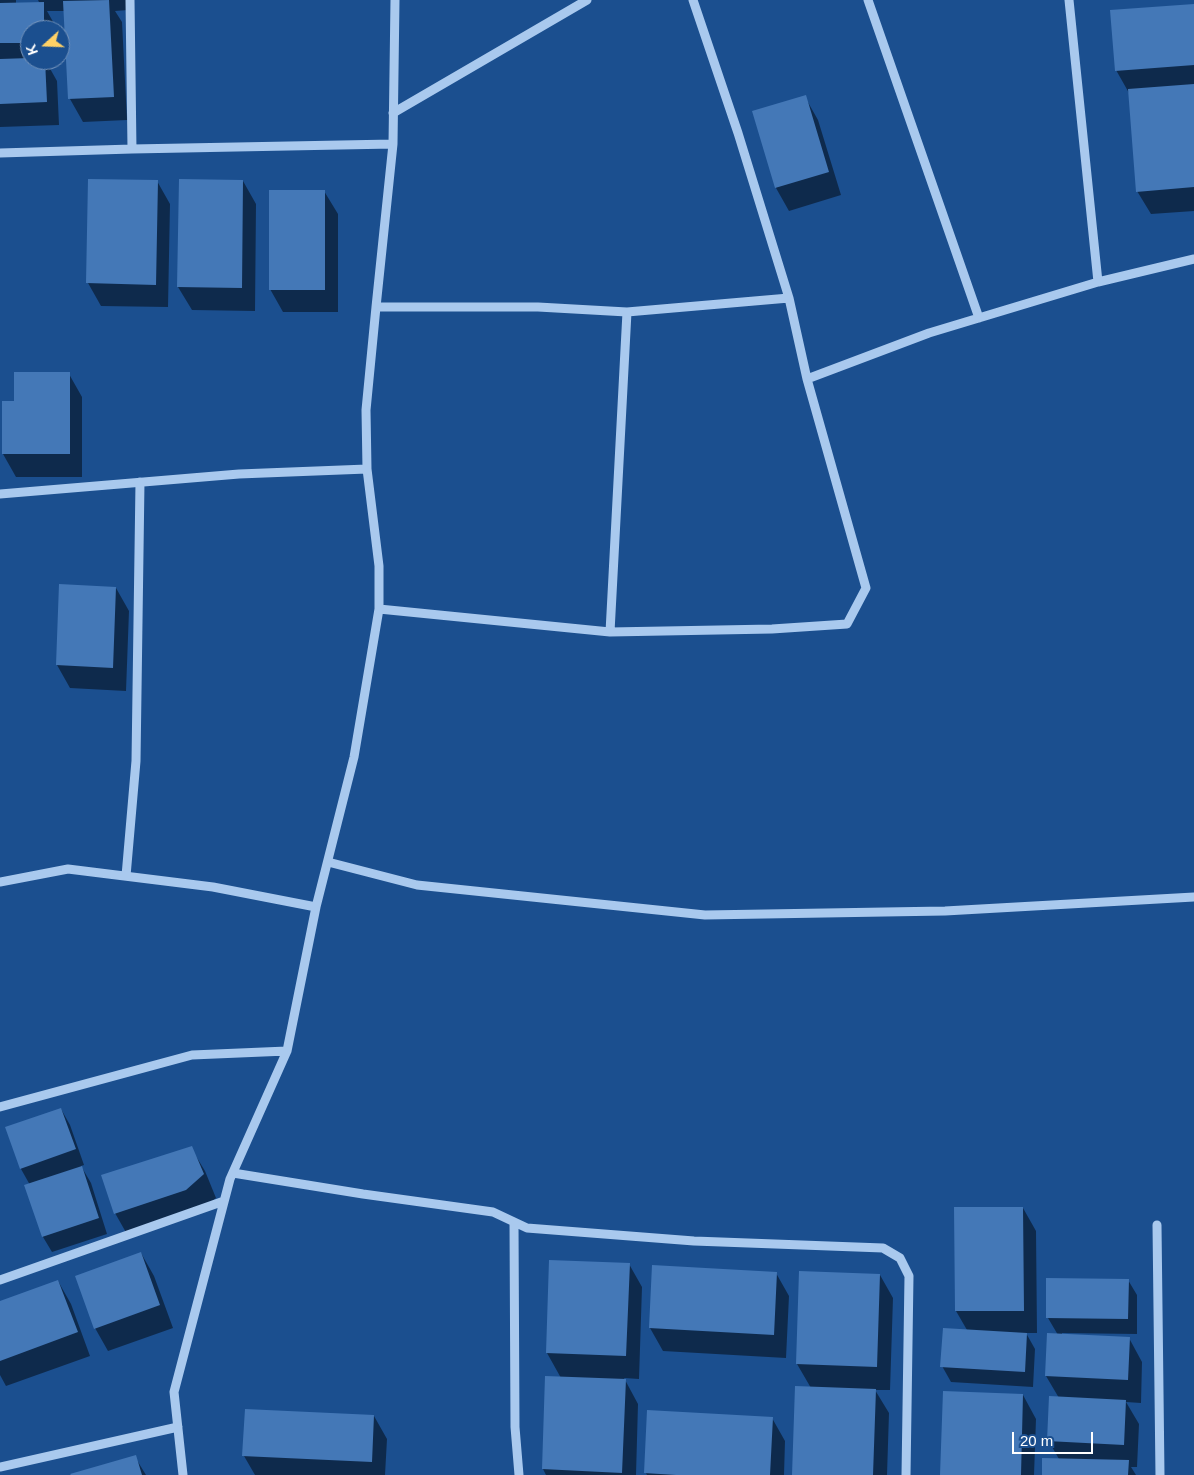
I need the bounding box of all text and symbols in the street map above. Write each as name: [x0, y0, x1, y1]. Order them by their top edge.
north arrow: [20, 20, 70, 70]
text: K: [23, 42, 41, 57]
scale bar: [1014, 1422, 1095, 1454]
text: 20 m: [1020, 1432, 1053, 1449]

